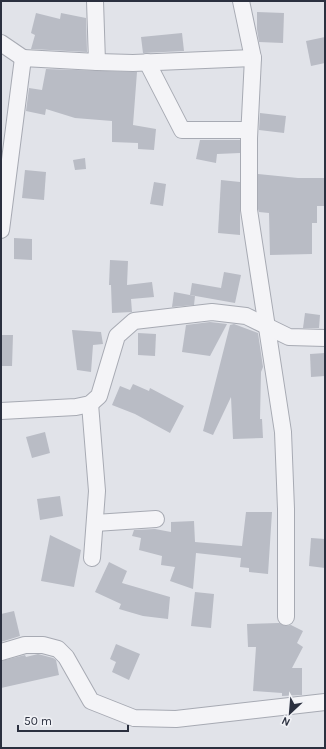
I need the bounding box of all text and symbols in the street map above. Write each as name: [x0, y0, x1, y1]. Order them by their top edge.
north arrow: [270, 693, 310, 733]
scale bar: [18, 707, 128, 733]
text: 50 m: [24, 714, 52, 728]
text: N: [279, 714, 292, 729]

